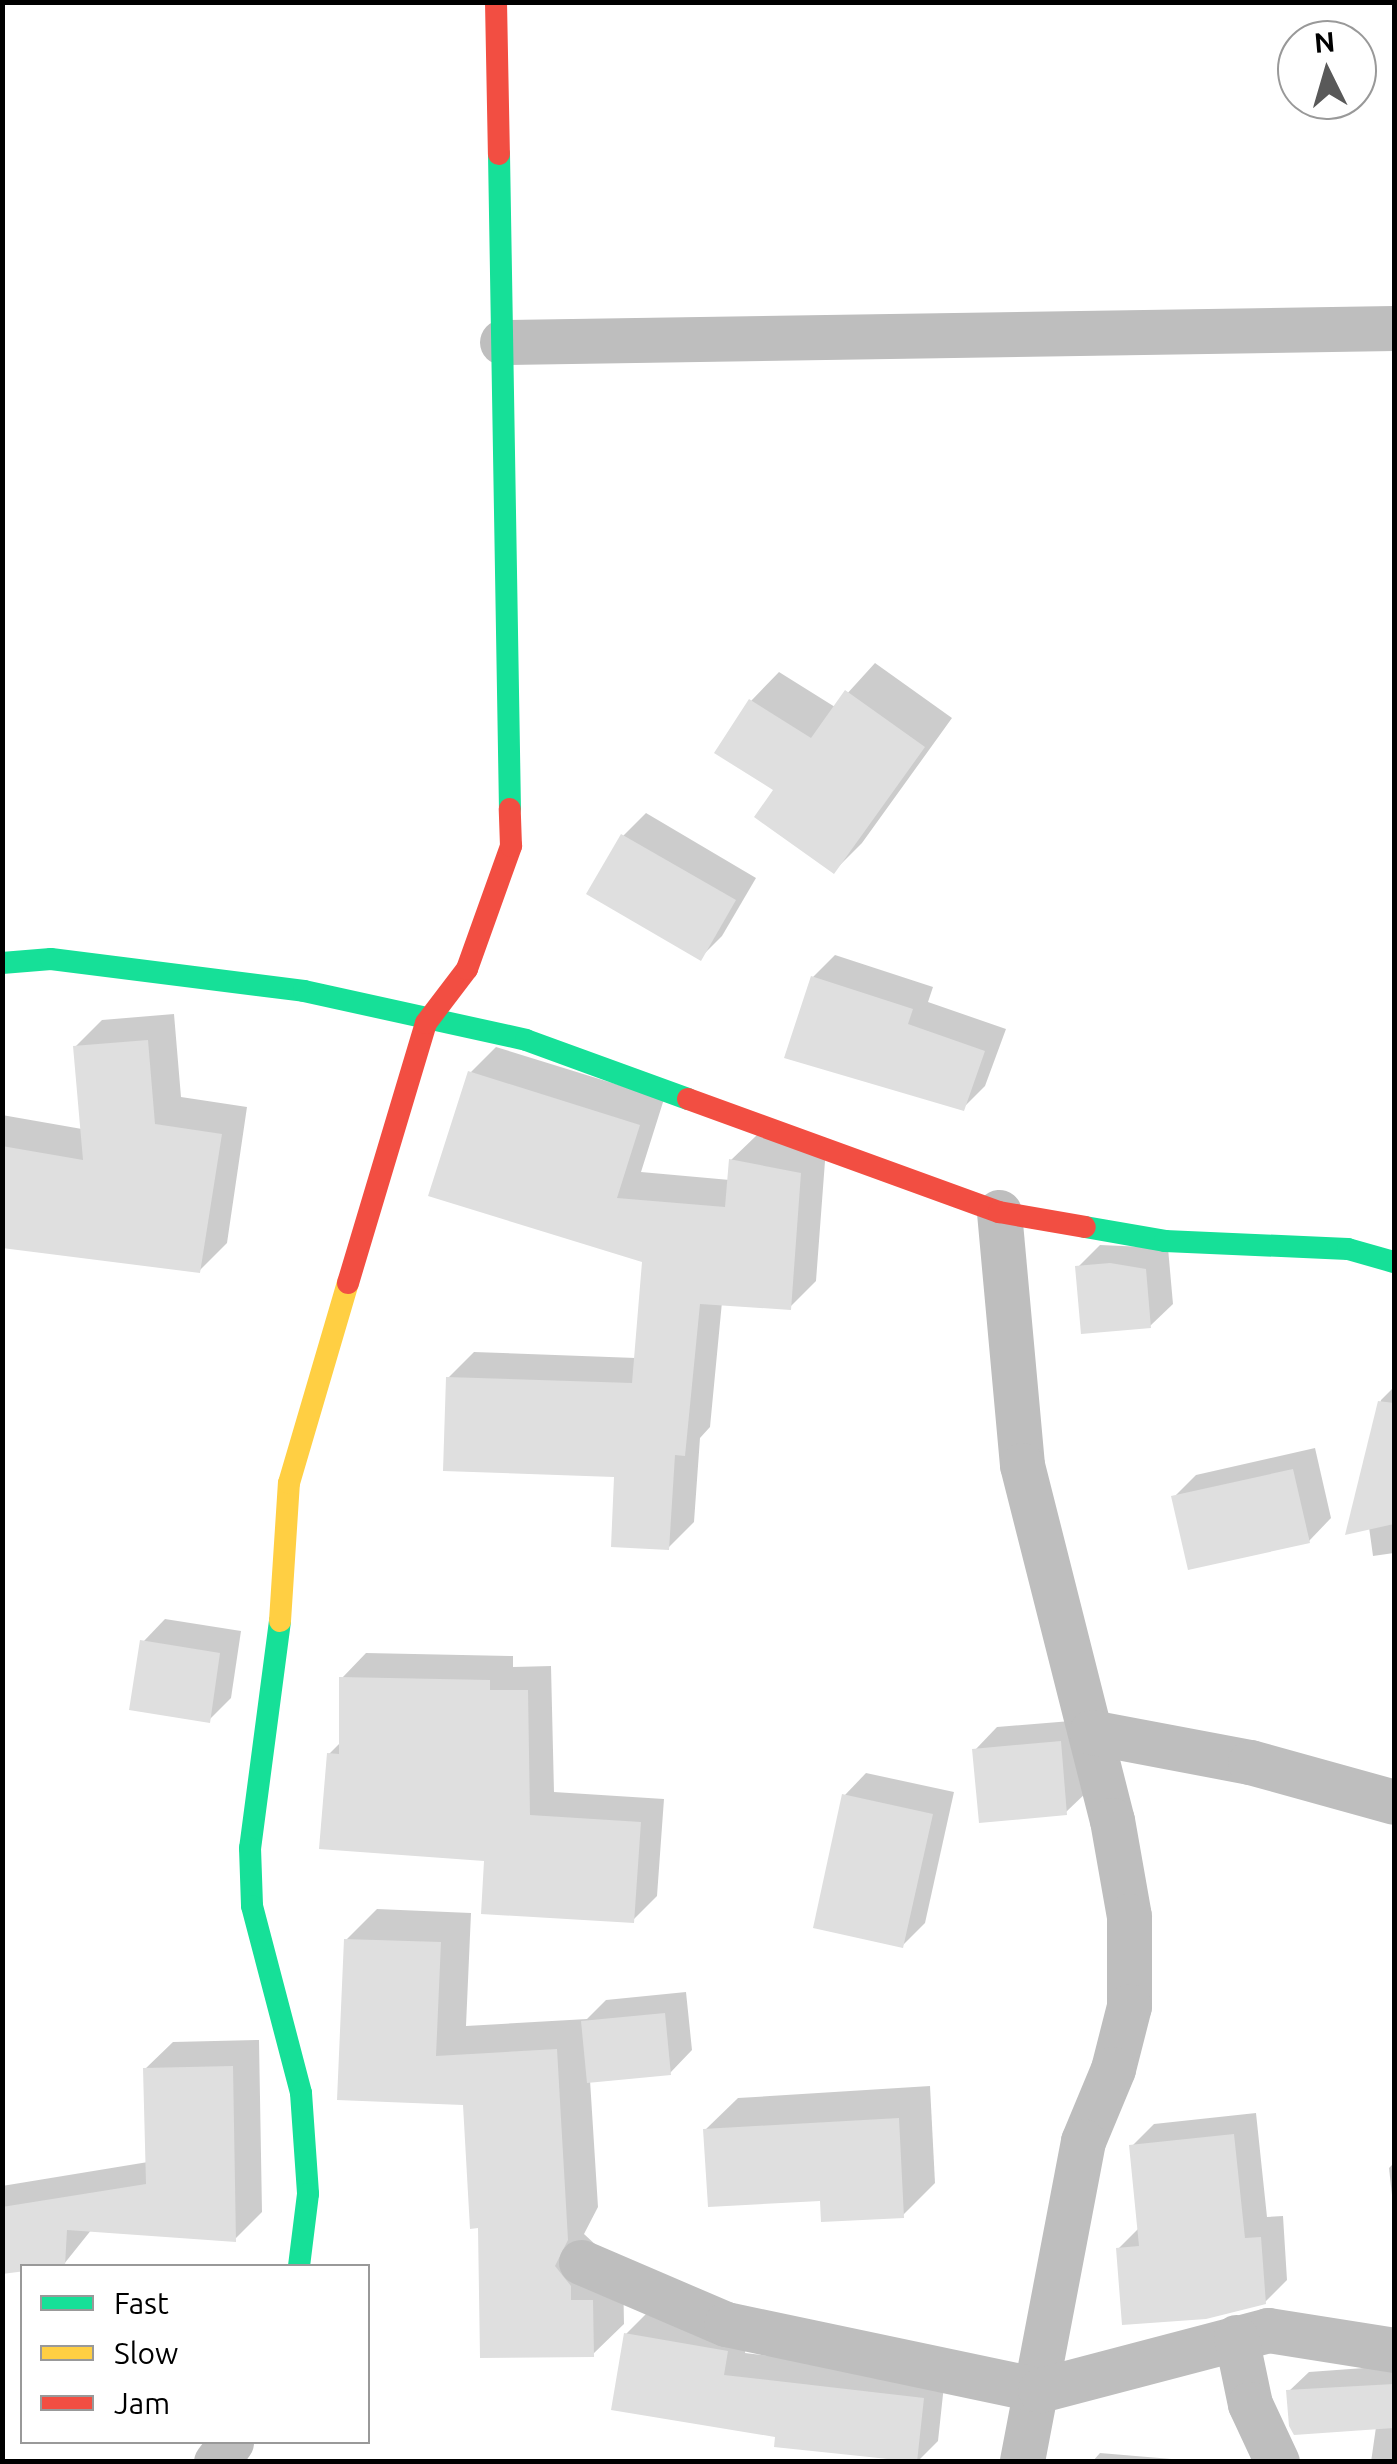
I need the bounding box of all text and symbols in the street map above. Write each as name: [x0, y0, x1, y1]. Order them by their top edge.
north arrow: [1277, 20, 1377, 120]
text: N: [1313, 25, 1336, 58]
legend: [20, 2264, 370, 2444]
text: Fast: [114, 2286, 169, 2320]
text: Slow: [114, 2336, 178, 2370]
text: Jam: [114, 2386, 170, 2420]

